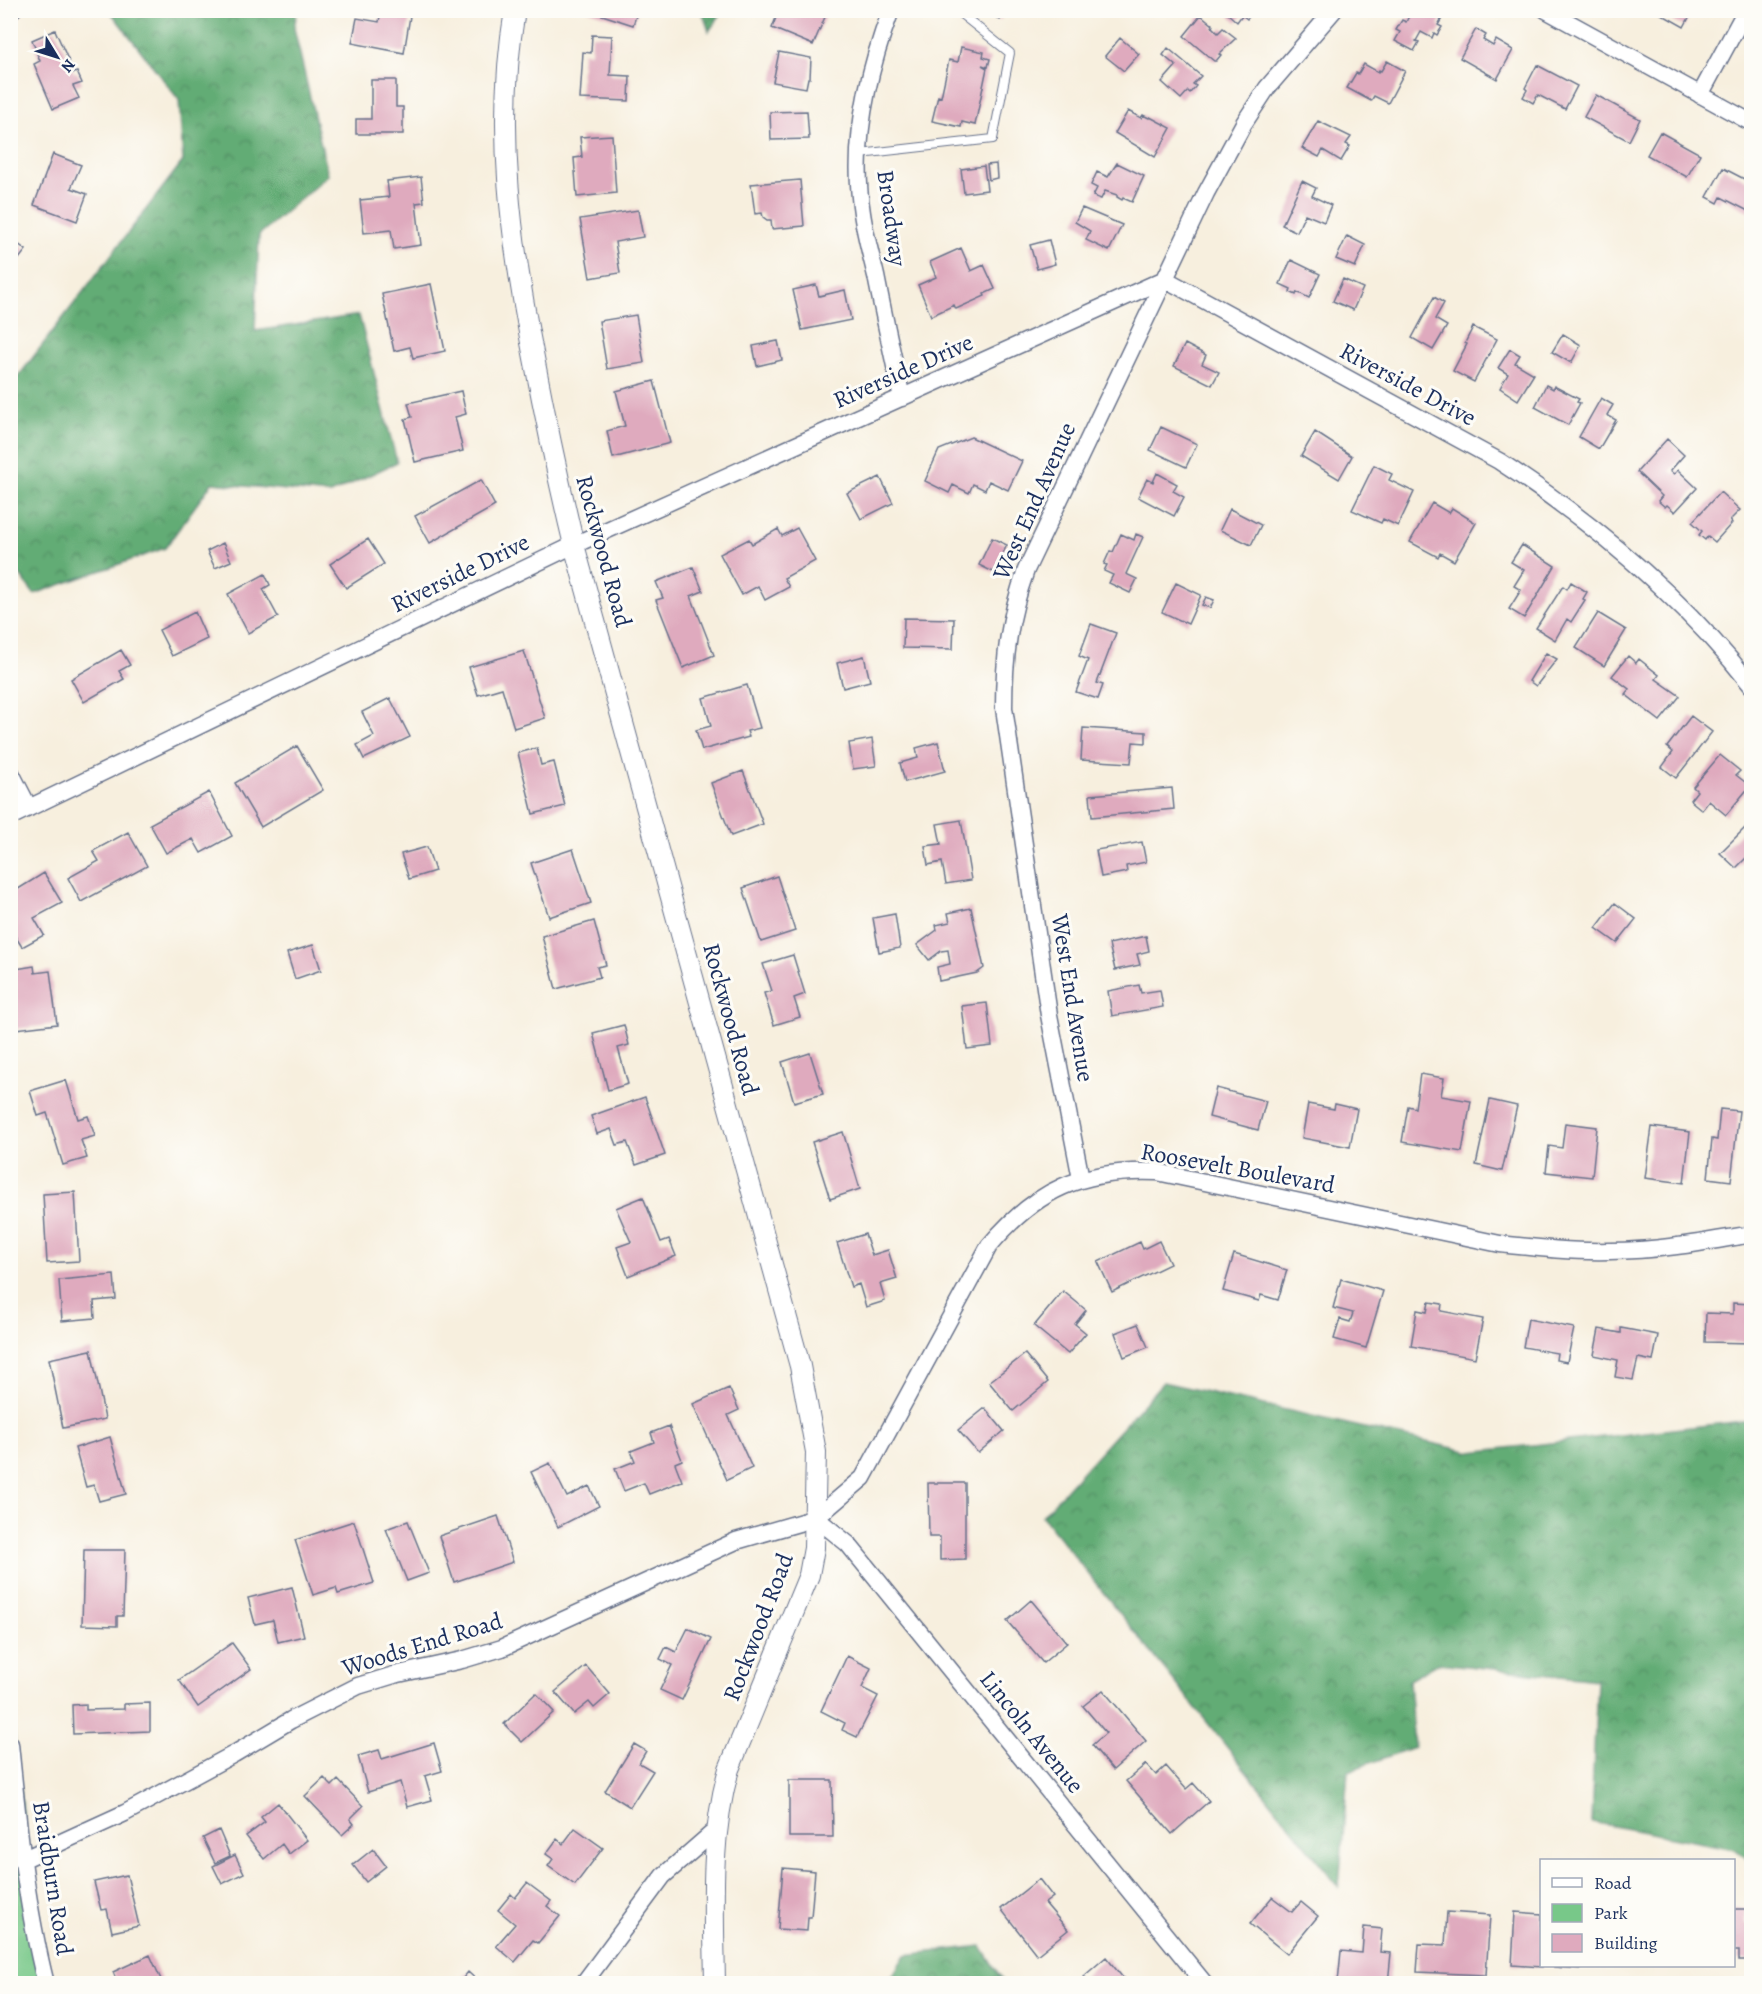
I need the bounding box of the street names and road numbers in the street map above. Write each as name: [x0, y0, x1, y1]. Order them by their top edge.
street label: Broadway: [869, 168, 915, 269]
street label: Riverside Drive: [828, 326, 978, 416]
street label: Riverside Drive: [1334, 335, 1482, 433]
street label: West End Avenue: [985, 417, 1083, 586]
street label: Rockwood Road: [568, 471, 640, 631]
street label: Riverside Drive: [386, 526, 534, 620]
street label: West End Avenue: [1044, 911, 1102, 1084]
street label: Rockwood Road: [695, 939, 767, 1099]
street label: Roosevelt Boulevard: [1138, 1135, 1338, 1201]
street label: Rockwood Road: [715, 1548, 801, 1706]
street label: Woods End Road: [337, 1604, 506, 1684]
street label: Lincoln Avenue: [973, 1664, 1091, 1800]
street label: Braidburn Road: [25, 1798, 81, 1958]

